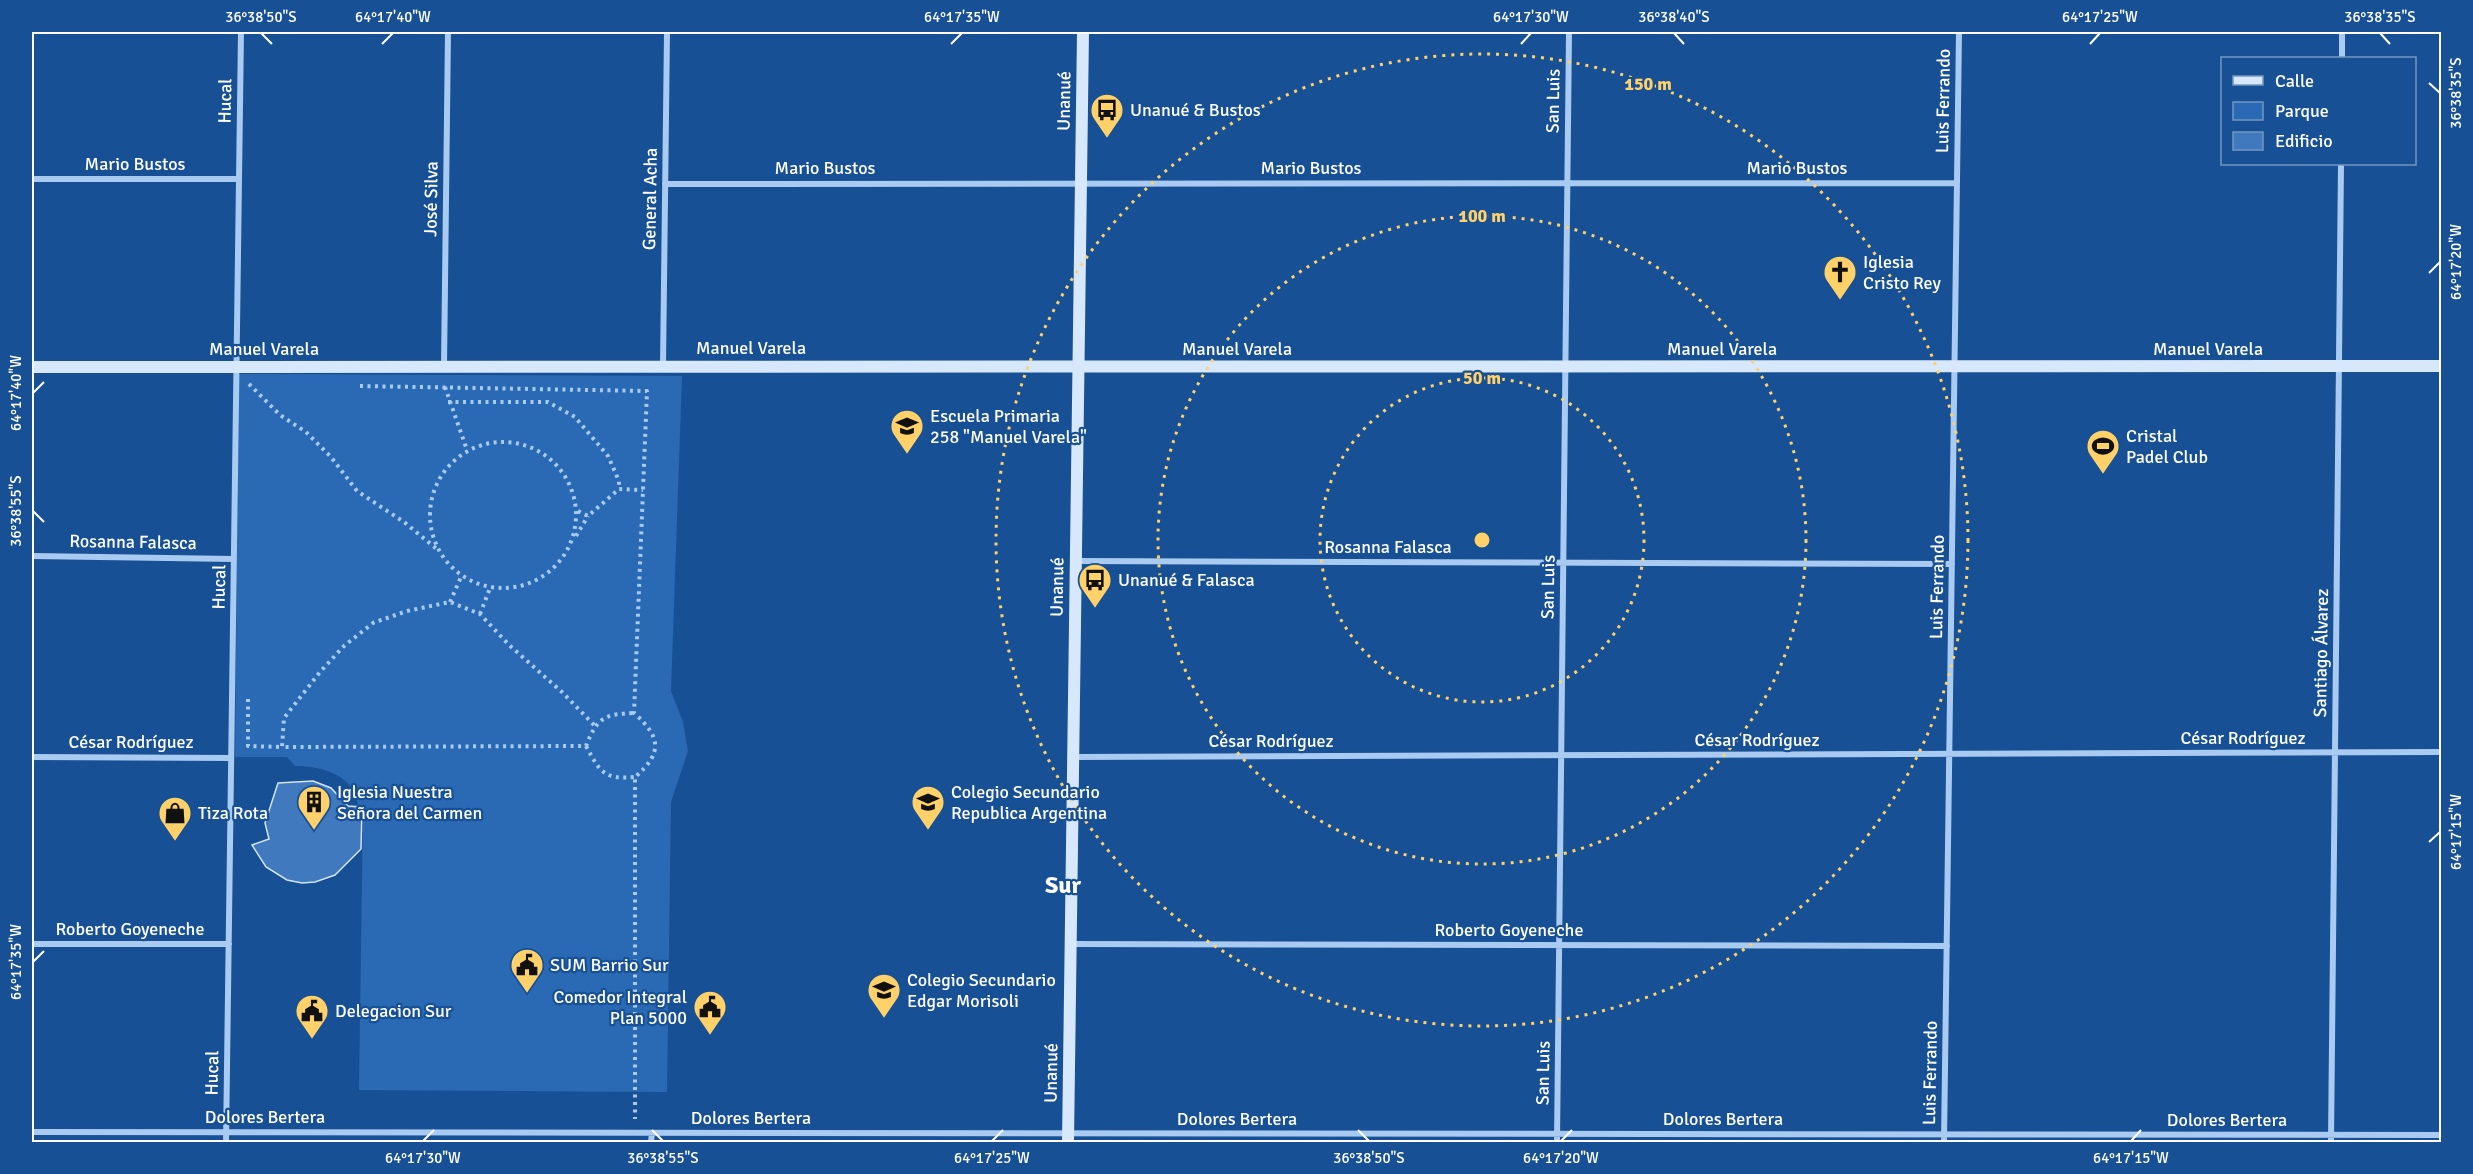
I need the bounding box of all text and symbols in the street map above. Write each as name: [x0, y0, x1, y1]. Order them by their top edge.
text: 36°38'50"S: [225, 8, 297, 26]
text: 64°17'40"W: [355, 8, 431, 26]
text: 64°17'35"W: [924, 8, 1000, 26]
text: 64°17'30"W: [1493, 8, 1569, 26]
text: 36°38'40"S: [1638, 8, 1710, 26]
text: 64°17'25"W: [2062, 8, 2138, 26]
text: 36°38'35"S: [2344, 8, 2416, 26]
street label: Luis Ferrando: [1931, 49, 1955, 153]
legend: [2221, 57, 2416, 165]
text: 36°38'35"S: [2447, 57, 2465, 129]
street label: San Luis: [1541, 68, 1565, 133]
text: Calle: [2275, 70, 2314, 92]
street label: Unanué: [1052, 71, 1076, 131]
text: 150 m: [1624, 73, 1672, 95]
street label: Hucal: [214, 78, 236, 124]
bus stop icon: Unanué & Bustos: [1089, 92, 1125, 139]
place label: Unanué & Bustos: [1130, 99, 1261, 121]
text: Parque: [2275, 100, 2329, 122]
text: Edificio: [2275, 130, 2333, 152]
street label: General Acha: [638, 148, 662, 250]
street label: Mario Bustos: [85, 153, 186, 175]
street label: Mario Bustos: [775, 157, 876, 179]
street label: Mario Bustos: [1261, 157, 1362, 179]
street label: Mario Bustos: [1747, 157, 1848, 179]
street label: José Silva: [419, 161, 443, 237]
text: 100 m: [1458, 205, 1506, 227]
text: 64°17'20"W: [2447, 224, 2465, 300]
place label: Iglesia Cristo Rey: [1863, 251, 1941, 294]
church icon: Iglesia Cristo Rey: [1822, 254, 1858, 301]
street label: Manuel Varela: [696, 337, 806, 359]
street label: Manuel Varela: [209, 338, 319, 360]
street label: Manuel Varela: [1182, 338, 1292, 360]
street label: Manuel Varela: [1667, 338, 1777, 360]
street label: Manuel Varela: [2153, 338, 2263, 360]
text: 64°17'40"W: [7, 355, 25, 431]
text: 50 m: [1463, 367, 1501, 389]
place label: Escuela Primaria 258 "Manuel Varela": [930, 405, 1087, 448]
school or university icon: Escuela Primaria 258 "Manuel Varela": [889, 408, 925, 455]
place label: Cristal Padel Club: [2126, 425, 2208, 468]
sports icon: Cristal Padel Club: [2085, 428, 2121, 475]
text: 36°38'55"S: [7, 475, 25, 547]
street label: Rosanna Falasca: [69, 530, 197, 554]
centre of rings: [1472, 530, 1492, 550]
street label: Luis Ferrando: [1925, 535, 1949, 639]
street label: Rosanna Falasca: [1324, 536, 1452, 558]
street label: San Luis: [1536, 554, 1560, 619]
street label: Unanué: [1045, 557, 1069, 617]
bus stop icon: Unanué & Falasca: [1077, 562, 1113, 609]
street label: Hucal: [208, 564, 230, 610]
place label: Unanué & Falasca: [1118, 569, 1255, 591]
street label: Santiago Álvarez: [2309, 588, 2333, 718]
street label: César Rodríguez: [2181, 727, 2305, 749]
street label: César Rodríguez: [1695, 729, 1819, 751]
street label: César Rodríguez: [1209, 730, 1333, 752]
street label: César Rodríguez: [69, 731, 193, 753]
place label: Iglesia Nuestra Señora del Carmen: [337, 781, 482, 824]
place label: Colegio Secundario Republica Argentina: [951, 781, 1107, 824]
building icon: Iglesia Nuestra Señora del Carmen: [296, 784, 332, 831]
school or university icon: Colegio Secundario Republica Argentina: [910, 784, 946, 831]
text: 64°17'15"W: [2447, 794, 2465, 870]
shop icon: Tiza Rota: [157, 795, 193, 842]
place label: Tiza Rota: [198, 802, 268, 824]
district label: Sur: [1045, 870, 1082, 900]
street label: Roberto Goyeneche: [56, 918, 204, 940]
street label: Roberto Goyeneche: [1435, 919, 1583, 941]
text: 64°17'35"W: [7, 924, 25, 1000]
public building icon: SUM Barrio Sur: [509, 947, 545, 994]
place label: SUM Barrio Sur: [550, 954, 669, 976]
place label: Colegio Secundario Edgar Morisoli: [907, 969, 1056, 1012]
school or university icon: Colegio Secundario Edgar Morisoli: [866, 972, 902, 1019]
place label: Comedor Integral Plan 5000: [553, 986, 687, 1029]
public building icon: Comedor Integral Plan 5000: [692, 989, 728, 1036]
public building icon: Delegacion Sur: [294, 993, 330, 1040]
place label: Delegacion Sur: [335, 1000, 452, 1022]
street label: Luis Ferrando: [1918, 1021, 1942, 1125]
street label: San Luis: [1531, 1040, 1555, 1105]
street label: Unanué: [1039, 1043, 1063, 1103]
street label: Hucal: [201, 1050, 223, 1096]
street label: Dolores Bertera: [205, 1106, 325, 1128]
street label: Dolores Bertera: [691, 1107, 811, 1129]
street label: Dolores Bertera: [1177, 1108, 1297, 1130]
street label: Dolores Bertera: [1663, 1108, 1783, 1130]
street label: Dolores Bertera: [2167, 1109, 2287, 1131]
text: 64°17'30"W: [385, 1149, 461, 1167]
text: 36°38'55"S: [627, 1149, 699, 1167]
text: 64°17'25"W: [954, 1149, 1030, 1167]
text: 36°38'50"S: [1333, 1149, 1405, 1167]
text: 64°17'20"W: [1523, 1149, 1599, 1167]
text: 64°17'15"W: [2093, 1149, 2169, 1167]

